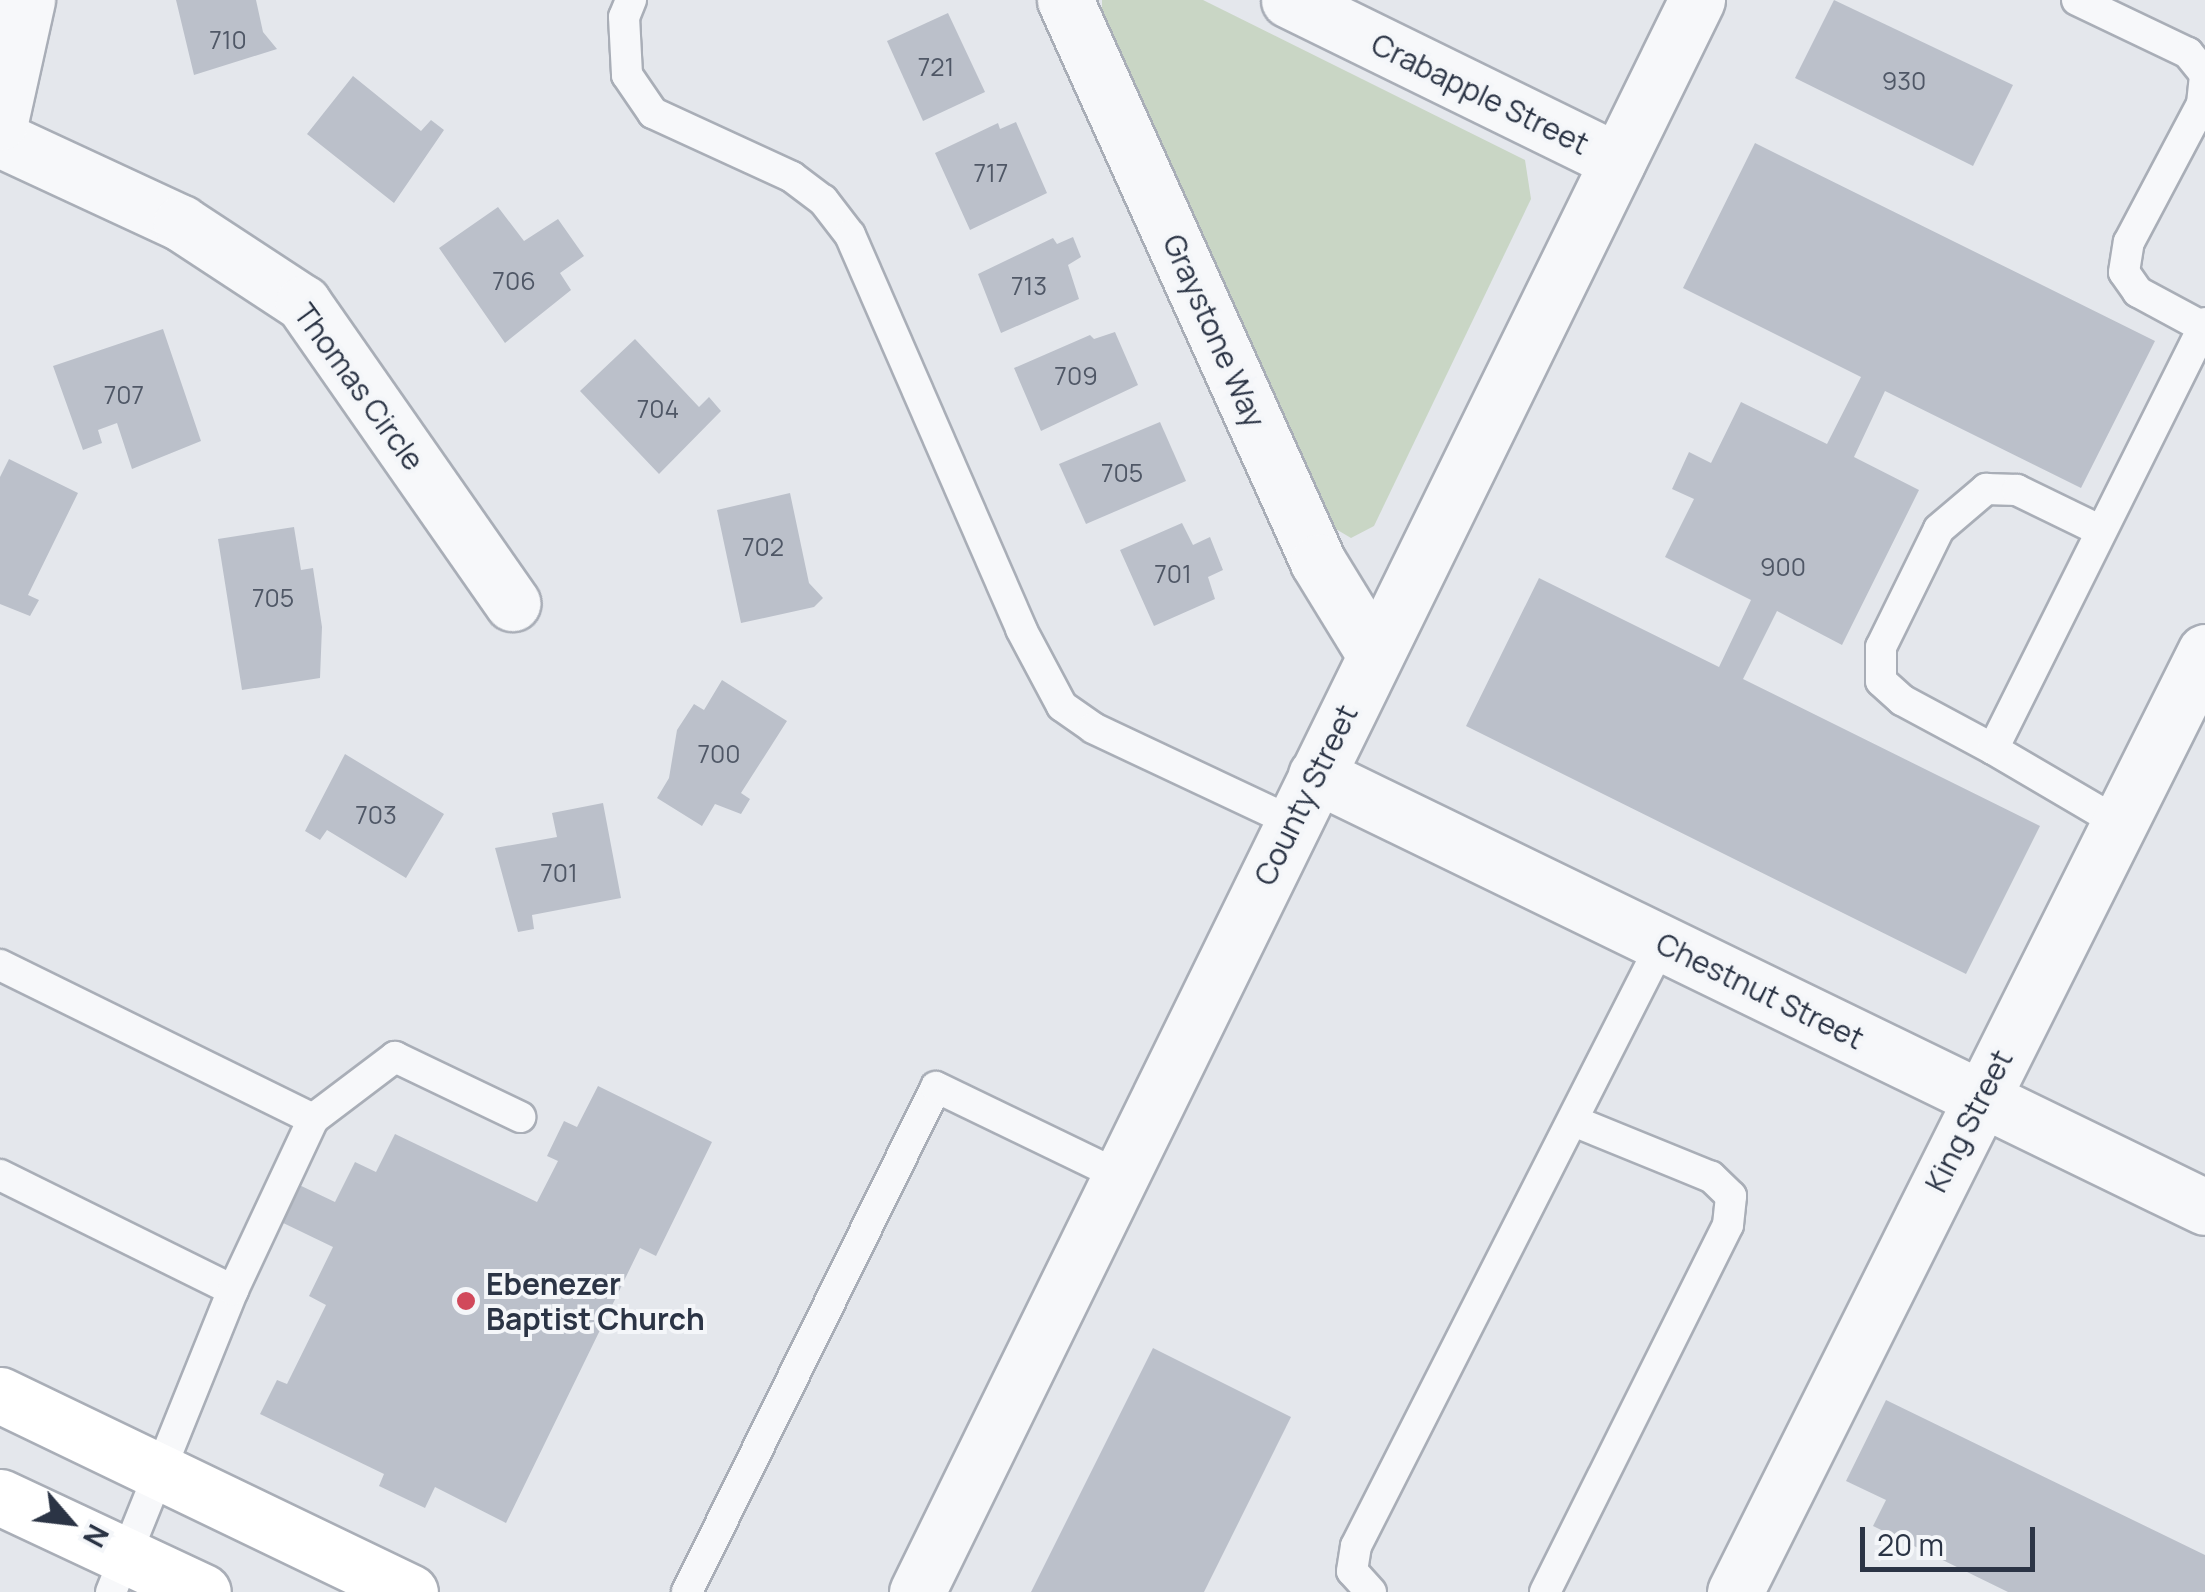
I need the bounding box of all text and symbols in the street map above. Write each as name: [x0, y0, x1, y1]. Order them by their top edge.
house number: 710: [209, 25, 247, 55]
street label: Crabapple Street: [1366, 26, 1594, 162]
house number: 721: [918, 52, 954, 82]
house number: 930: [1882, 66, 1926, 96]
house number: 717: [974, 158, 1008, 188]
street label: Graystone Way: [1155, 229, 1273, 433]
house number: 706: [492, 266, 536, 296]
house number: 713: [1011, 271, 1047, 301]
street label: Thomas Circle: [287, 297, 431, 477]
house number: 709: [1054, 361, 1098, 391]
house number: 707: [104, 380, 144, 410]
house number: 704: [637, 394, 679, 424]
house number: 705: [1101, 458, 1143, 488]
house number: 702: [742, 532, 784, 562]
house number: 900: [1760, 552, 1806, 582]
house number: 701: [1154, 559, 1192, 589]
house number: 705: [252, 583, 294, 613]
street label: County Street: [1247, 699, 1365, 891]
house number: 700: [697, 739, 741, 769]
house number: 703: [355, 800, 397, 830]
house number: 701: [540, 858, 578, 888]
street label: Chestnut Street: [1650, 925, 1870, 1057]
street label: King Street: [1918, 1044, 2020, 1198]
place label: Ebenezer Baptist Church: [486, 1266, 705, 1336]
marker: Ebenezer Baptist Church: [455, 1290, 477, 1312]
north arrow: [20, 1472, 120, 1572]
scale bar: [1865, 1507, 2040, 1569]
text: N: [75, 1518, 118, 1554]
text: 20 m: [1877, 1524, 1944, 1565]

